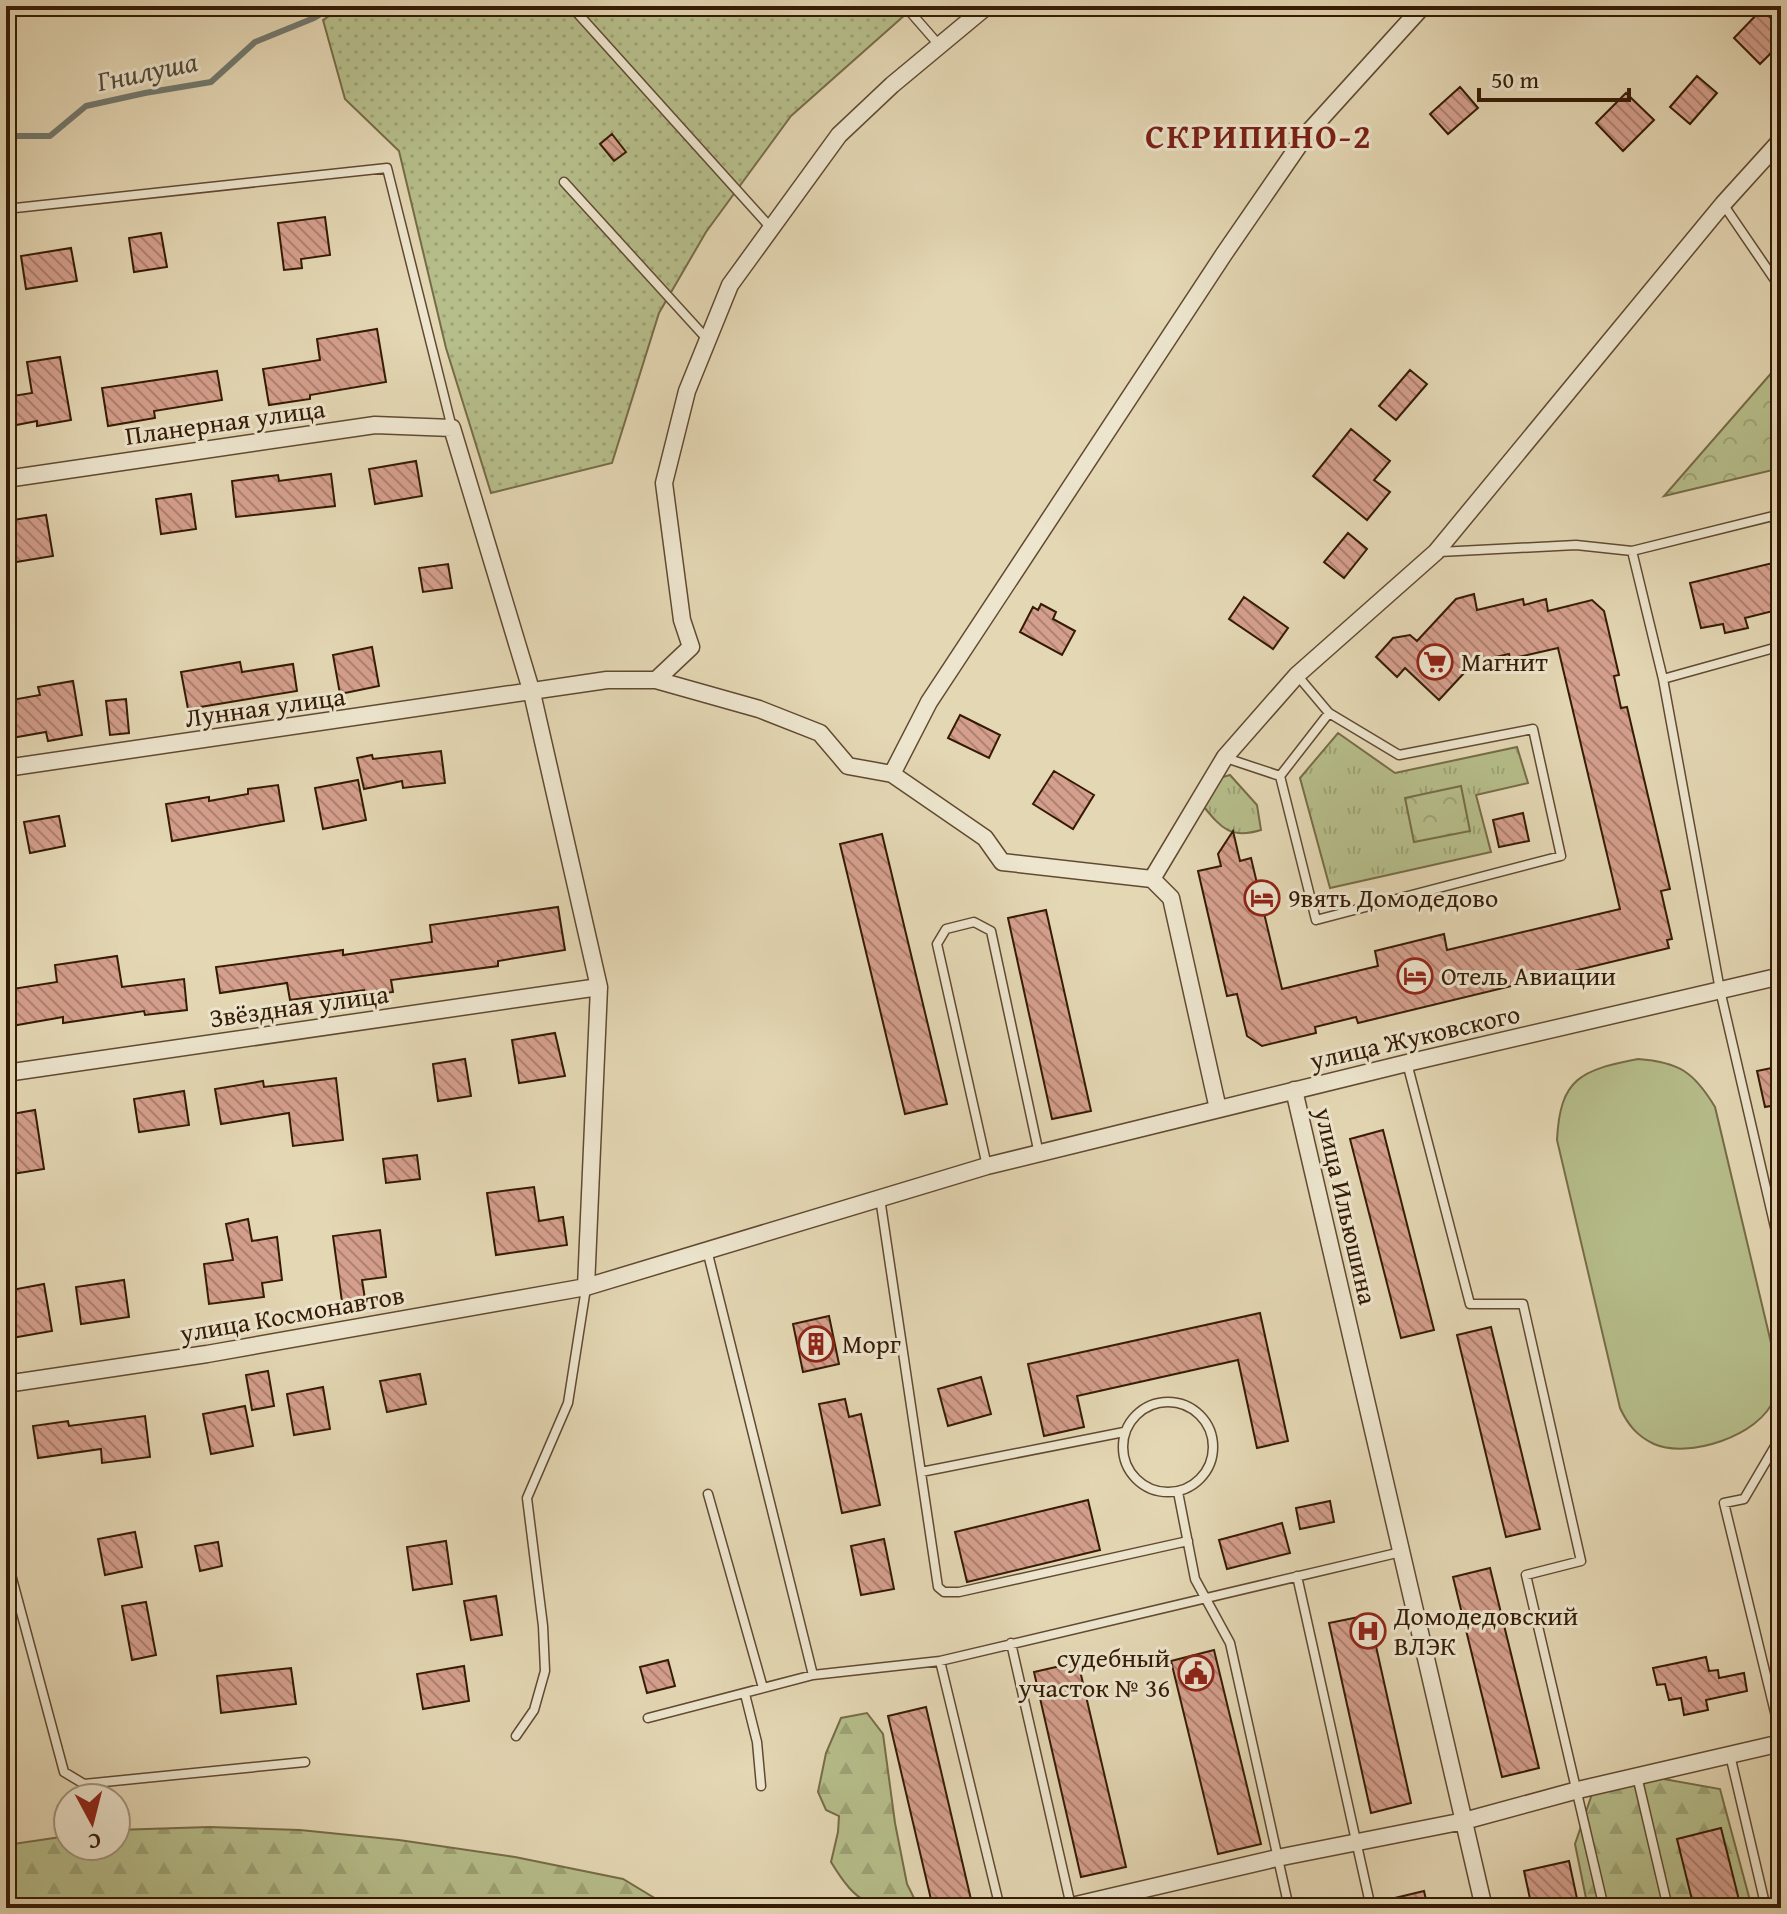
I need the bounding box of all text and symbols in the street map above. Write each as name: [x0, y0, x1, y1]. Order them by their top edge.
water label: Гнилуша: [92, 40, 201, 101]
scale bar: [1479, 52, 1629, 102]
text: 50 m: [1491, 62, 1539, 97]
district label: СКРИПИНО-2: [1145, 111, 1373, 160]
street label: Планерная улица: [123, 388, 328, 455]
place label: Магнит: [1461, 642, 1548, 681]
supermarket icon: Магнит: [1416, 643, 1454, 681]
street label: Лунная улица: [182, 676, 348, 737]
place label: 9вять Домодедово: [1288, 878, 1498, 917]
hotel icon: 9вять Домодедово: [1243, 879, 1281, 917]
place label: Отель Авиации: [1441, 956, 1616, 995]
hotel icon: Отель Авиации: [1396, 957, 1434, 995]
street label: Звёздная улица: [207, 974, 392, 1037]
street label: улица Жуковского: [1305, 993, 1524, 1080]
street label: улица Ильюшина: [1305, 1102, 1388, 1309]
street label: улица Космонавтов: [176, 1275, 407, 1353]
place label: Морг: [842, 1324, 901, 1363]
building icon: Морг: [797, 1325, 835, 1363]
place label: Домодедовский ВЛЭК: [1393, 1596, 1578, 1665]
hospital icon: Домодедовский ВЛЭК: [1349, 1612, 1387, 1650]
place label: судебный участок № 36: [1017, 1638, 1170, 1707]
public building icon: судебный участок № 36: [1177, 1654, 1215, 1692]
north arrow: [52, 1782, 132, 1862]
text: С: [86, 1825, 103, 1858]

